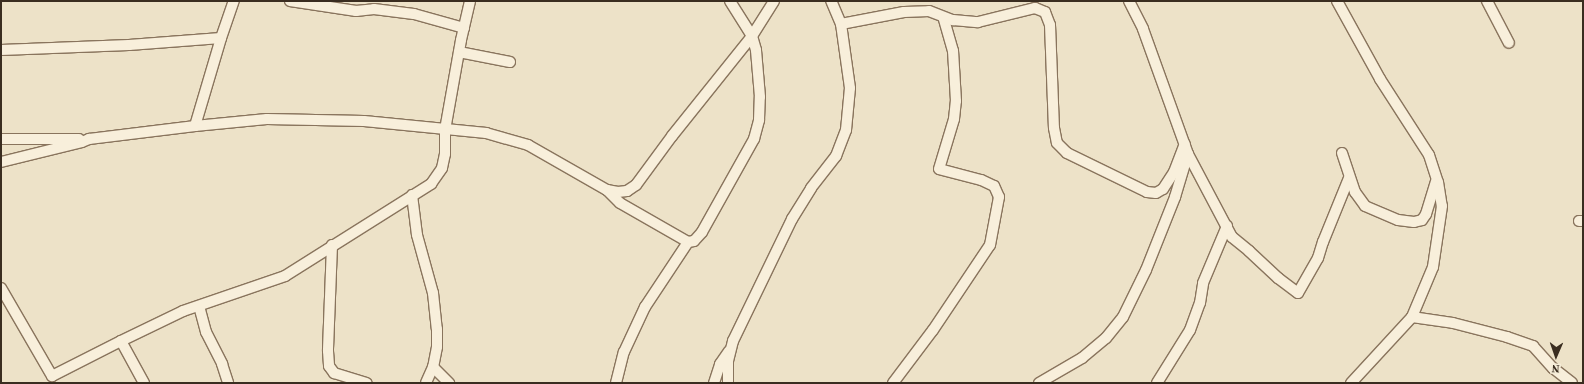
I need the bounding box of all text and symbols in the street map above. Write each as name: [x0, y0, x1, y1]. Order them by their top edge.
north arrow: [1536, 336, 1576, 376]
text: N: [1551, 361, 1560, 376]

